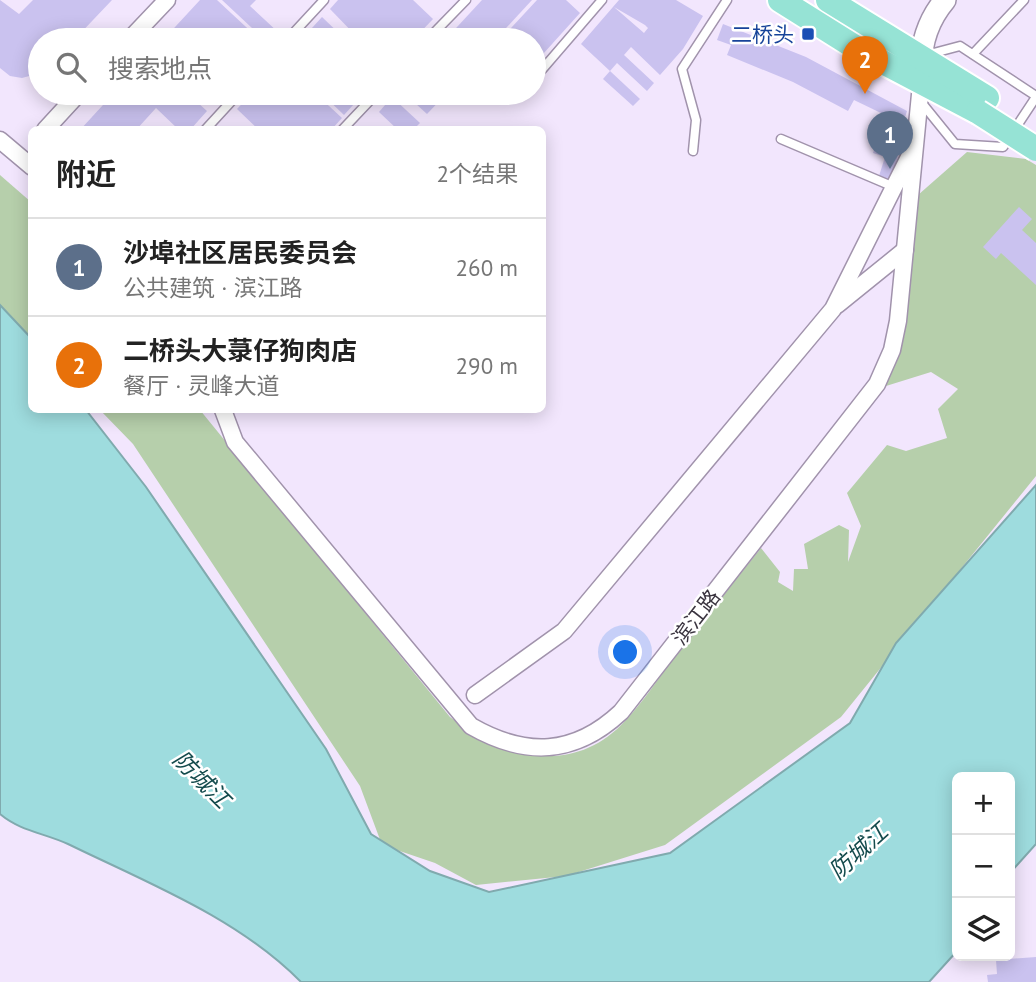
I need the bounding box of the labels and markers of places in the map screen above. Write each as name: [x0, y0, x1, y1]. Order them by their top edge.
place label: 二桥头: [731, 21, 794, 48]
marker: 二桥头: [800, 26, 816, 42]
pin: 2: [842, 36, 888, 94]
pin: 1: [867, 111, 913, 169]

